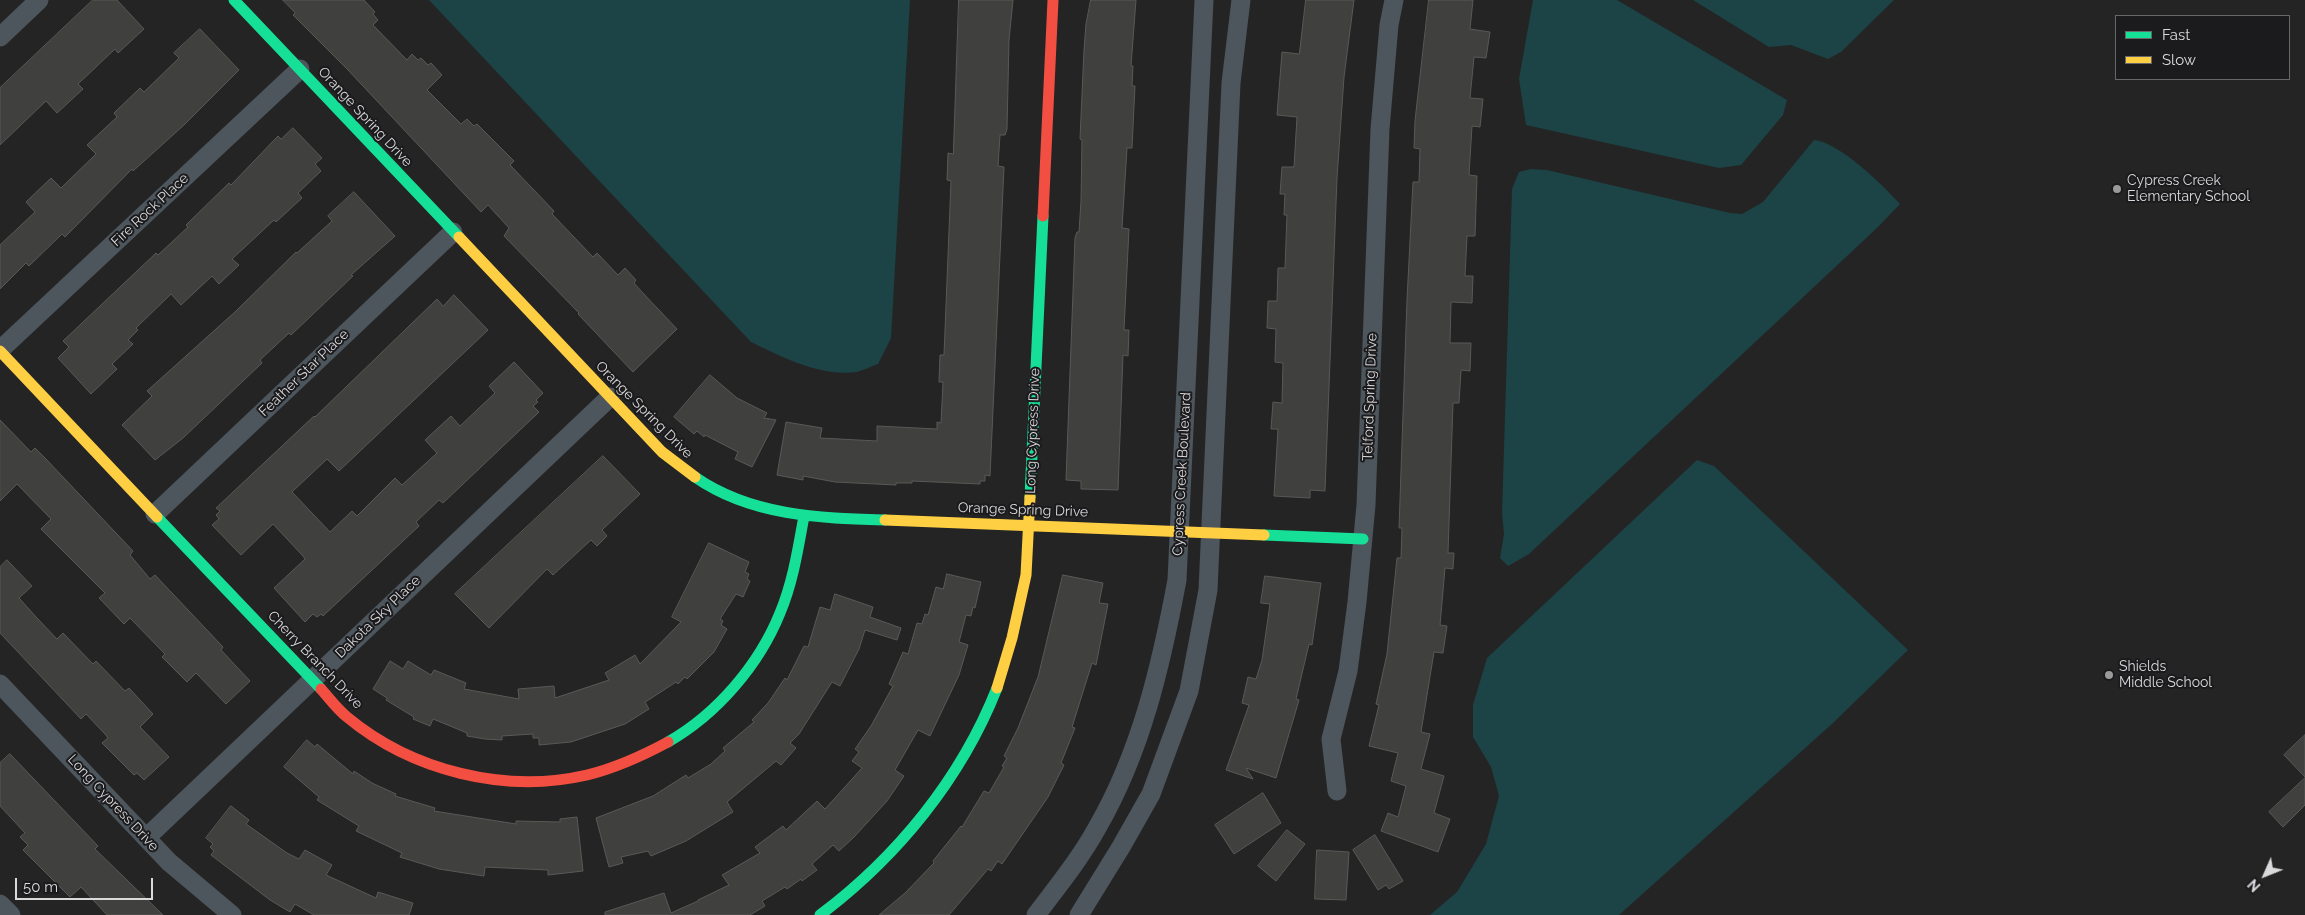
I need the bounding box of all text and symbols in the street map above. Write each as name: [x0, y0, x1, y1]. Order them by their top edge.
legend: [2115, 15, 2290, 80]
text: Fast: [2162, 26, 2190, 44]
text: Slow: [2162, 51, 2196, 69]
street label: Orange Spring Drive: [314, 64, 416, 170]
street label: Fire Rock Place: [108, 170, 192, 250]
place label: Cypress Creek Elementary School: [2127, 173, 2250, 206]
marker: Cypress Creek Elementary School: [2111, 183, 2123, 195]
street label: Feather Star Place: [256, 326, 352, 420]
street label: Telford Spring Drive: [1359, 333, 1381, 461]
street label: Orange Spring Drive: [592, 358, 696, 462]
street label: Long Cypress Drive: [1022, 368, 1044, 494]
street label: Cypress Creek Boulevard: [1169, 392, 1195, 556]
street label: Orange Spring Drive: [958, 499, 1088, 521]
street label: Dakota Sky Place: [332, 572, 424, 662]
street label: Cherry Branch Drive: [264, 607, 366, 713]
place label: Shields Middle School: [2119, 659, 2212, 692]
marker: Shields Middle School: [2103, 669, 2115, 681]
street label: Long Cypress Drive: [64, 751, 162, 855]
north arrow: [2240, 850, 2290, 900]
scale bar: [18, 868, 155, 900]
text: N: [2245, 876, 2264, 895]
text: 50 m: [23, 878, 58, 896]

